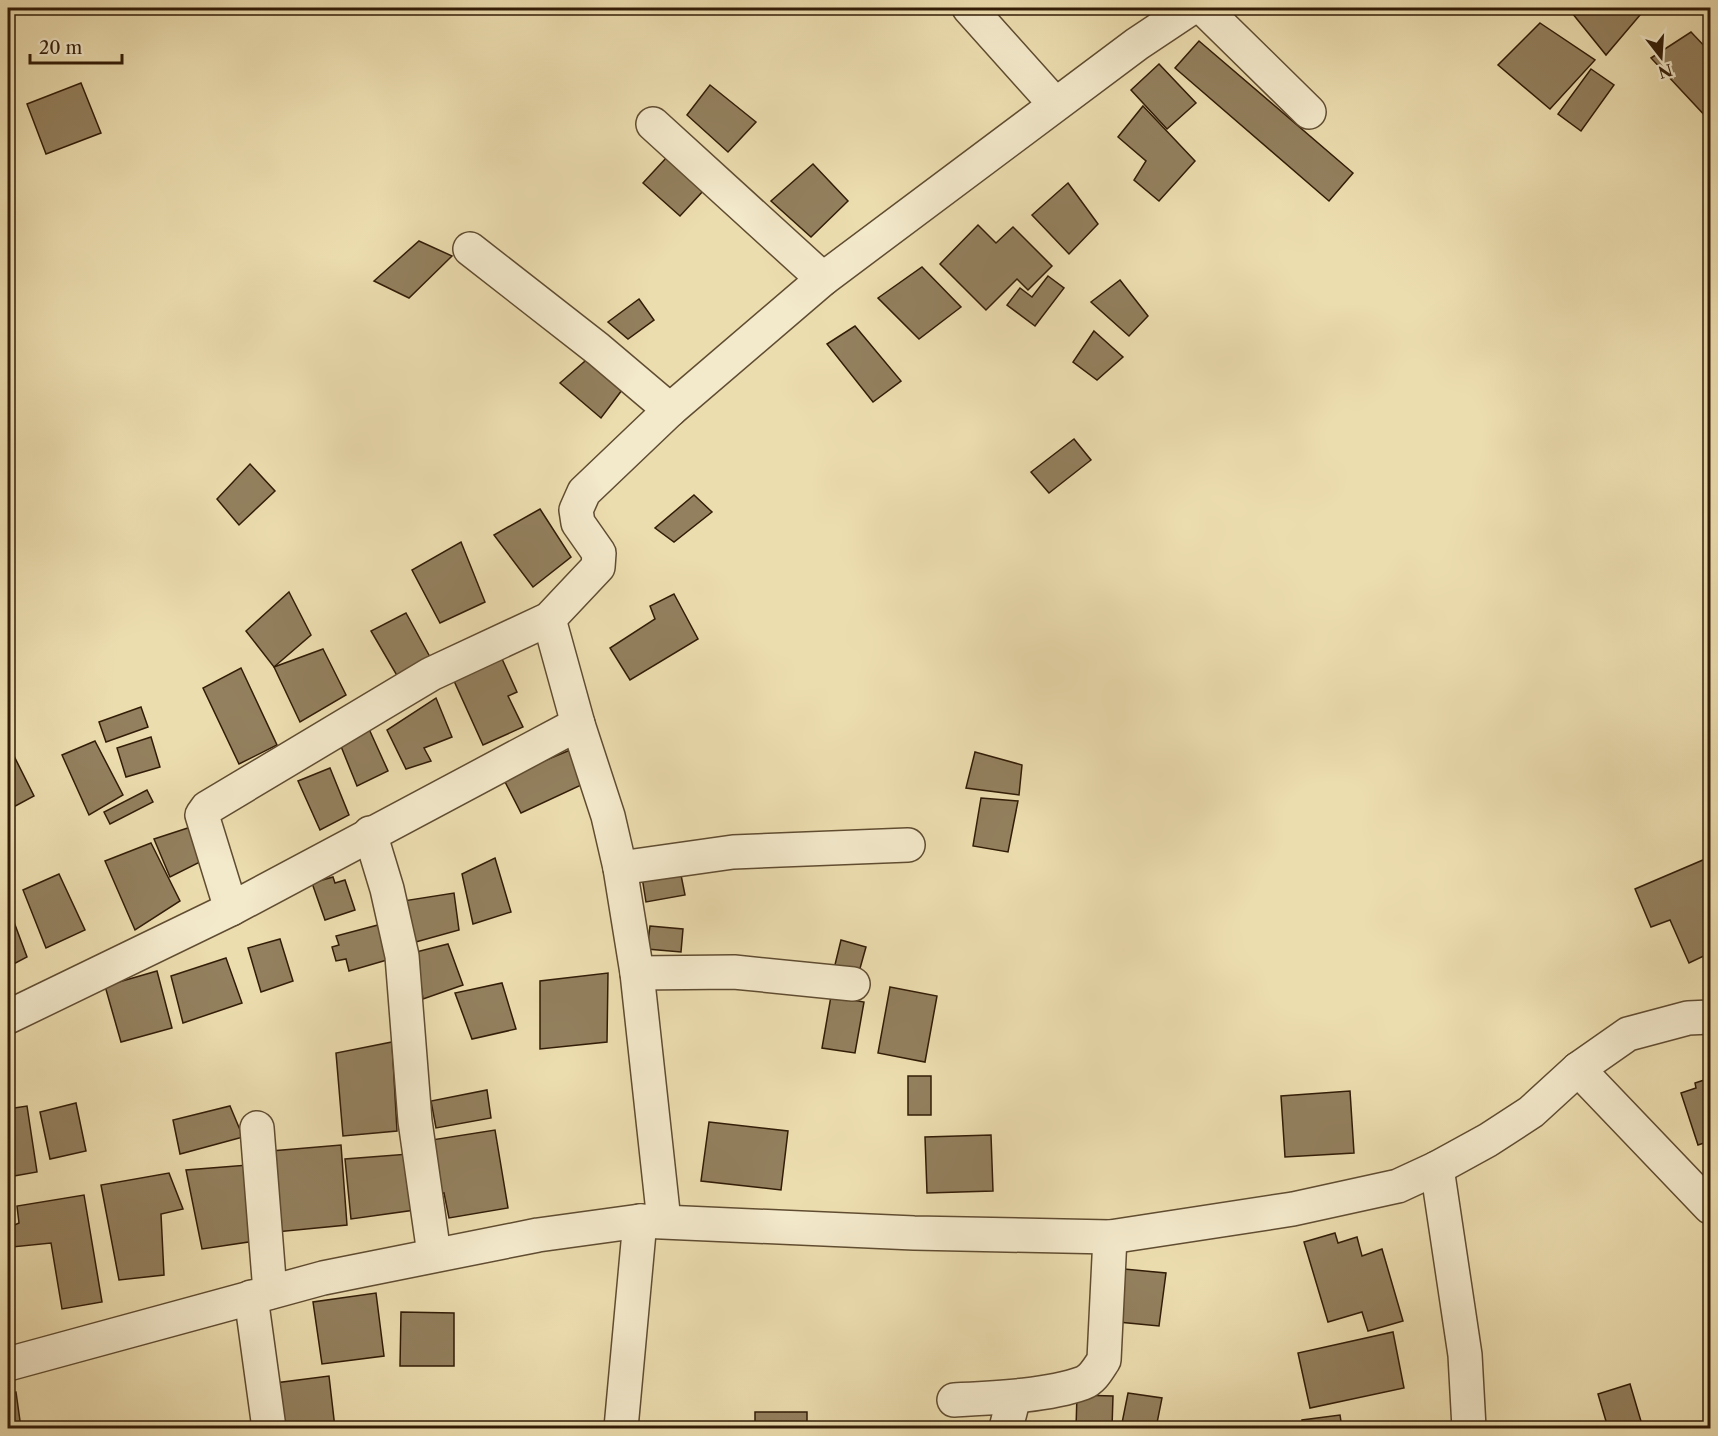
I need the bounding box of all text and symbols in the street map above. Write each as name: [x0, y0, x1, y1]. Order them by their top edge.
scale bar: [30, 27, 122, 65]
north arrow: [1631, 27, 1691, 87]
text: 20 m: [39, 37, 83, 59]
text: N: [1656, 60, 1675, 83]

